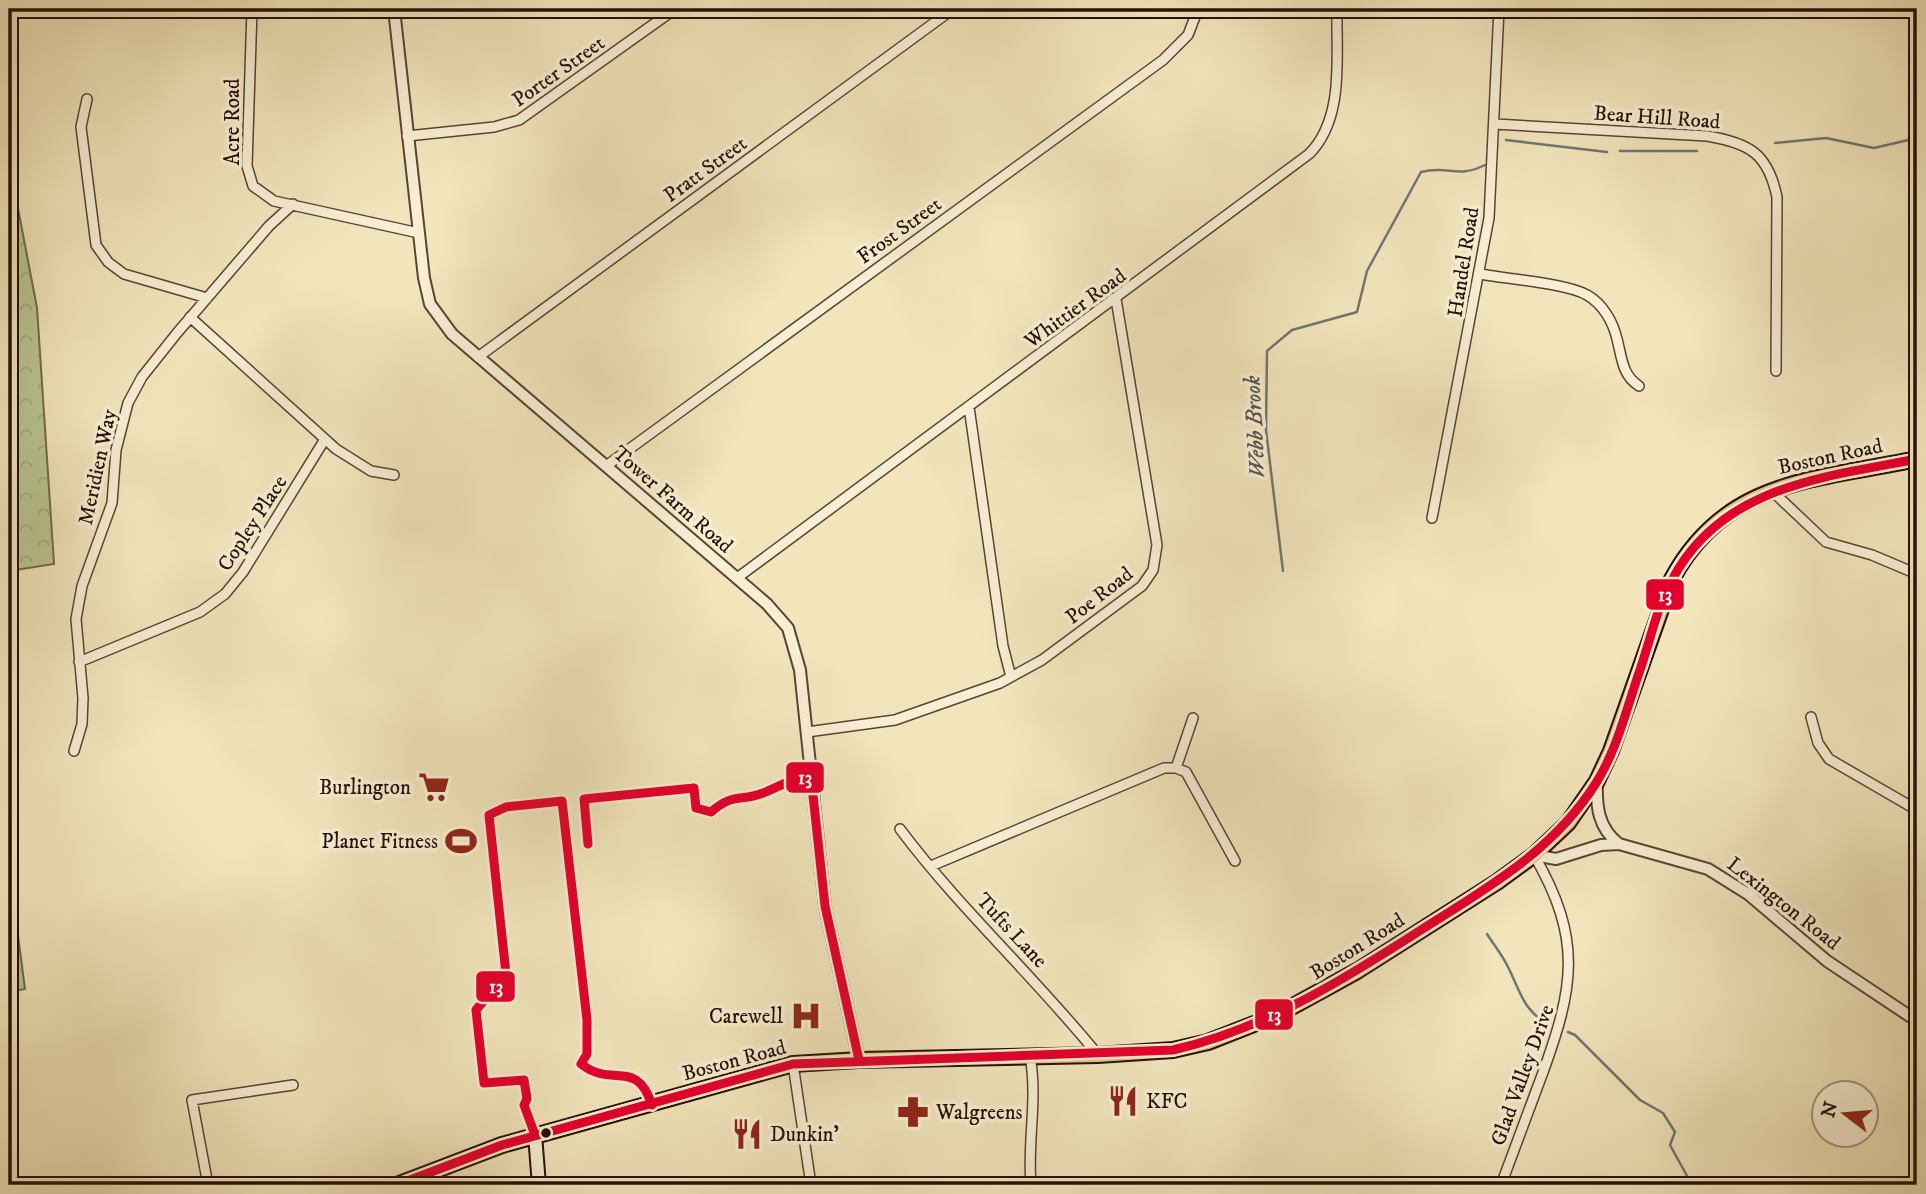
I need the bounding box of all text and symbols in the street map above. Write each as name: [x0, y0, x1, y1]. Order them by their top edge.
street label: Porter Street: [507, 30, 610, 113]
street label: Acre Road: [220, 78, 246, 165]
street label: Bear Hill Road: [1593, 101, 1722, 135]
street label: Pratt Street: [659, 131, 753, 209]
street label: Frost Street: [852, 191, 947, 270]
street label: Handel Road: [1442, 205, 1486, 319]
street label: Whittier Road: [1019, 263, 1132, 355]
water label: Webb Brook: [1238, 374, 1273, 479]
street label: Meridien Way: [73, 406, 123, 527]
street label: Boston Road: [1775, 433, 1885, 481]
street label: Tower Farm Road: [607, 440, 738, 559]
street label: Copley Place: [212, 470, 294, 576]
street label: Poe Road: [1061, 561, 1139, 630]
line badge: 13: [1645, 578, 1685, 611]
text: 13: [1658, 584, 1672, 607]
line badge: 13: [785, 761, 825, 794]
text: 13: [798, 767, 812, 790]
supermarket icon: Burlington: [417, 770, 451, 804]
place label: Burlington: [319, 775, 411, 801]
sports icon: Planet Fitness: [444, 824, 478, 858]
place label: Planet Fitness: [321, 829, 438, 855]
street label: Lexington Road: [1722, 851, 1846, 956]
street label: Tufts Lane: [970, 888, 1053, 974]
street label: Boston Road: [1306, 907, 1410, 986]
line badge: 13: [475, 970, 516, 1003]
text: 13: [489, 976, 503, 999]
line badge: 13: [1254, 998, 1294, 1031]
hospital icon: Carewell: [789, 999, 823, 1033]
street label: Glad Valley Drive: [1485, 1001, 1561, 1149]
place label: Carewell: [709, 1004, 784, 1030]
text: 13: [1267, 1004, 1281, 1027]
street label: Boston Road: [679, 1035, 790, 1087]
north arrow: [1811, 1078, 1881, 1148]
restaurant icon: KFC: [1106, 1084, 1140, 1118]
place label: KFC: [1146, 1089, 1188, 1115]
pharmacy icon: Walgreens: [896, 1095, 930, 1129]
text: N: [1817, 1099, 1843, 1120]
place label: Walgreens: [935, 1100, 1023, 1126]
restaurant icon: Dunkin': [730, 1117, 764, 1151]
place label: Dunkin': [770, 1122, 839, 1148]
unlabelled marker: [539, 1126, 553, 1140]

